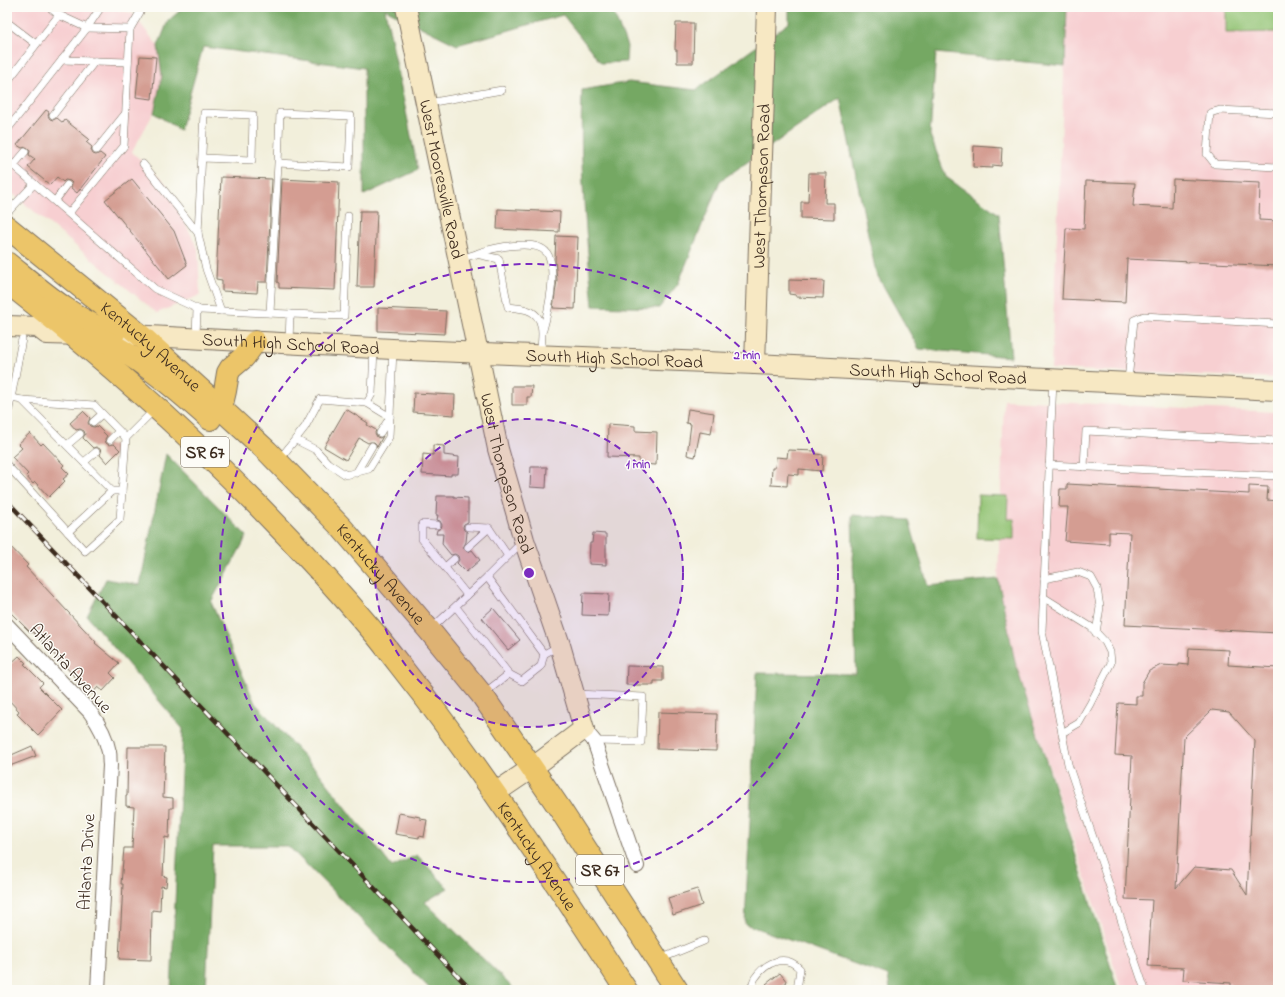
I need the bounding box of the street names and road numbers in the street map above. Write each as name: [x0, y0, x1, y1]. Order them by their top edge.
street label: West Mooresville Road: [411, 98, 469, 262]
street label: West Thompson Road: [747, 103, 779, 269]
street label: Kentucky Avenue: [94, 297, 206, 400]
street label: South High School Road: [201, 328, 380, 363]
street label: South High School Road: [525, 344, 704, 377]
street label: South High School Road: [849, 358, 1027, 393]
street label: West Thompson Road: [472, 391, 539, 557]
road number: SR 67: [181, 437, 229, 467]
street label: Kentucky Avenue: [329, 519, 431, 632]
street label: Atlanta Avenue: [22, 619, 118, 721]
street label: Kentucky Avenue: [489, 797, 582, 917]
street label: Atlanta Drive: [72, 812, 104, 911]
road number: SR 67: [576, 855, 624, 885]

